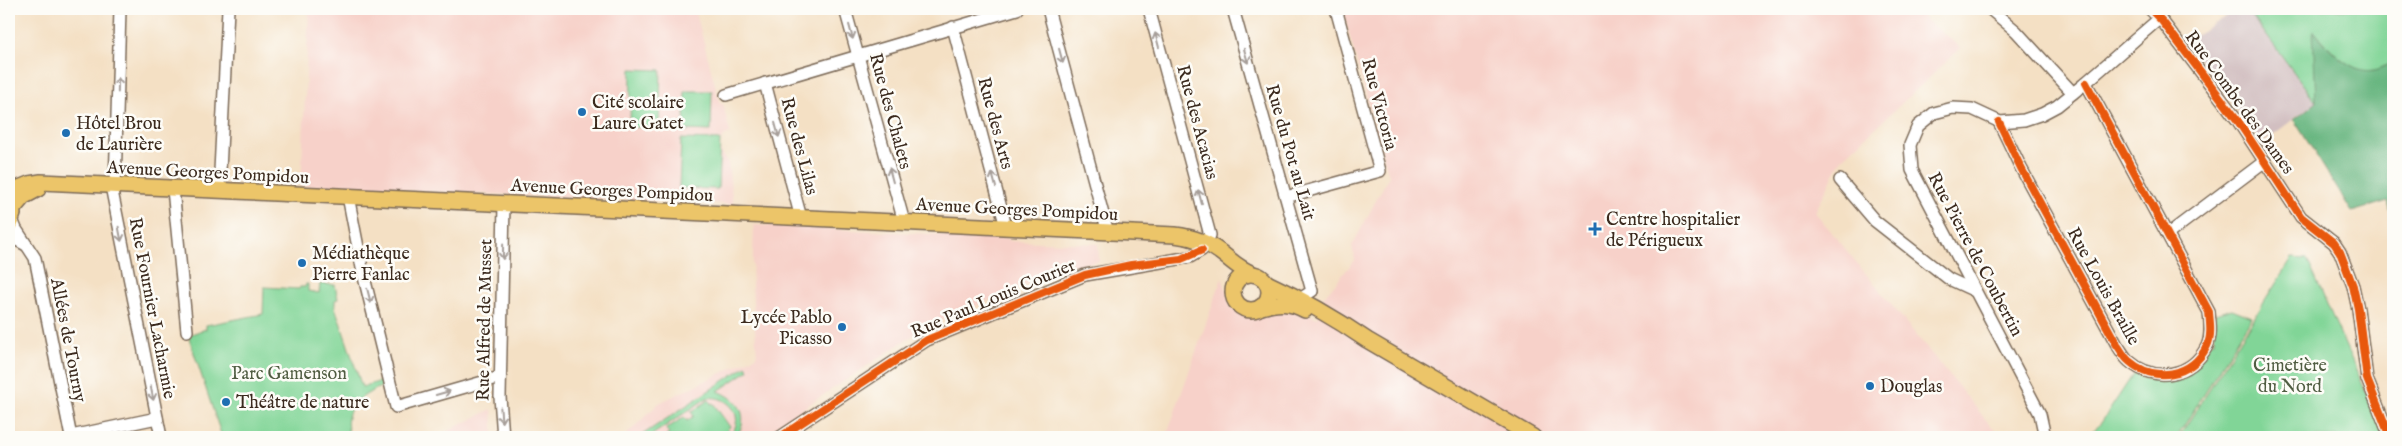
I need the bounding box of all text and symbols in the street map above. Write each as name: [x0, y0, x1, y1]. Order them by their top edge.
one-way arrow: [847, 23, 857, 39]
street label: Rue Combe des Dames: [2179, 26, 2299, 179]
one-way arrow: [1152, 32, 1162, 48]
one-way arrow: [1057, 47, 1066, 63]
one-way arrow: [1242, 47, 1252, 63]
street label: Rue des Chalets: [863, 51, 916, 172]
street label: Rue Victoria: [1355, 56, 1402, 153]
street label: Rue des Acacias: [1170, 63, 1223, 182]
street label: Rue des Arts: [971, 75, 1018, 172]
one-way arrow: [114, 77, 123, 93]
street label: Rue du Pot au Lait: [1259, 82, 1320, 223]
place label: Cité scolaire Laure Gatet: [592, 92, 684, 136]
street label: Rue des Lilas: [775, 95, 823, 198]
marker: Cité scolaire Laure Gatet: [576, 106, 588, 118]
place label: Hôtel Brou de Laurière: [76, 113, 162, 157]
one-way arrow: [773, 121, 783, 137]
marker: Hôtel Brou de Laurière: [60, 127, 72, 139]
street label: Avenue Georges Pompidou: [105, 157, 310, 190]
one-way arrow: [886, 168, 895, 184]
street label: Rue Pierre de Coubertin: [1922, 169, 2028, 341]
one-way arrow: [988, 172, 998, 188]
street label: Avenue Georges Pompidou: [509, 175, 714, 208]
one-way arrow: [1194, 189, 1204, 205]
street label: Avenue Georges Pompidou: [914, 194, 1119, 227]
place label: Centre hospitalier de Périgueux: [1606, 209, 1741, 253]
street label: Rue Fournier Lacharmie: [123, 216, 180, 401]
marker: Centre hospitalier de Périgueux: [1588, 222, 1602, 236]
street label: Rue Louis Braille: [2061, 224, 2145, 350]
one-way arrow: [116, 226, 126, 242]
street label: Rue Alfred de Musset: [473, 239, 498, 401]
place label: Médiathèque Pierre Fanlac: [312, 243, 410, 287]
one-way arrow: [498, 244, 508, 260]
street label: Rue Paul Louis Courier: [908, 254, 1080, 344]
marker: Médiathèque Pierre Fanlac: [296, 257, 308, 269]
street label: Allées de Tourny: [44, 275, 91, 404]
one-way arrow: [364, 287, 374, 303]
place label: Lycée Pablo Picasso: [741, 307, 832, 351]
marker: Lycée Pablo Picasso: [836, 321, 848, 333]
park label: Cimetière du Nord: [2253, 355, 2327, 399]
park label: Parc Gamenson: [231, 363, 347, 386]
place label: Douglas: [1880, 376, 1942, 399]
marker: Douglas: [1864, 380, 1876, 392]
one-way arrow: [148, 385, 157, 401]
one-way arrow: [434, 388, 450, 398]
place label: Théâtre de nature: [236, 392, 369, 415]
marker: Théâtre de nature: [220, 396, 232, 408]
one-way arrow: [496, 407, 505, 423]

